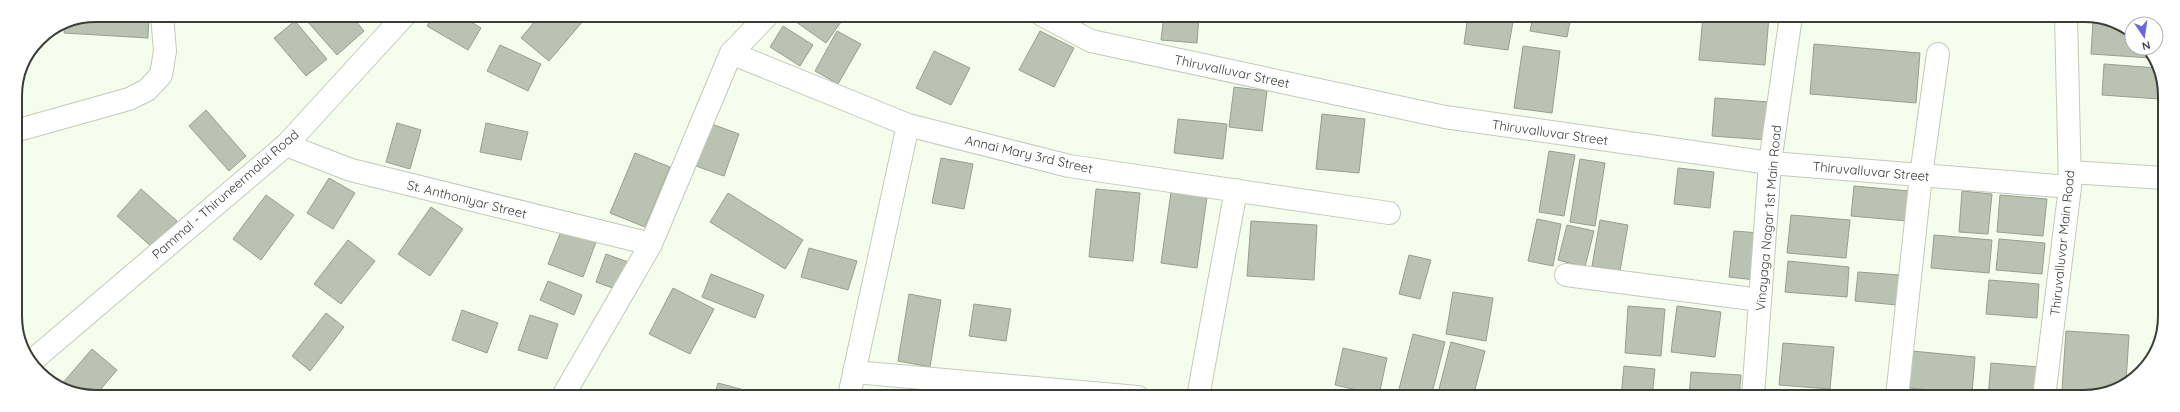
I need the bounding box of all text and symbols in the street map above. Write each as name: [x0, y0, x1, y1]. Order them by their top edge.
north arrow: [2124, 16, 2164, 56]
text: N: [2141, 38, 2152, 53]
street label: Thiruvalluvar Street: [1173, 51, 1291, 91]
street label: Thiruvalluvar Street: [1491, 116, 1609, 148]
street label: Vinayaga Nagar 1st Main Road: [1752, 124, 1784, 312]
street label: Pammal - Thiruneermalai Road: [148, 126, 302, 262]
street label: Annai Mary 3rd Street: [964, 132, 1094, 176]
street label: Thiruvalluvar Street: [1812, 158, 1930, 184]
street label: Thiruvalluvar Main Road: [2046, 169, 2078, 317]
street label: St. Anthoniyar Street: [405, 176, 529, 222]

